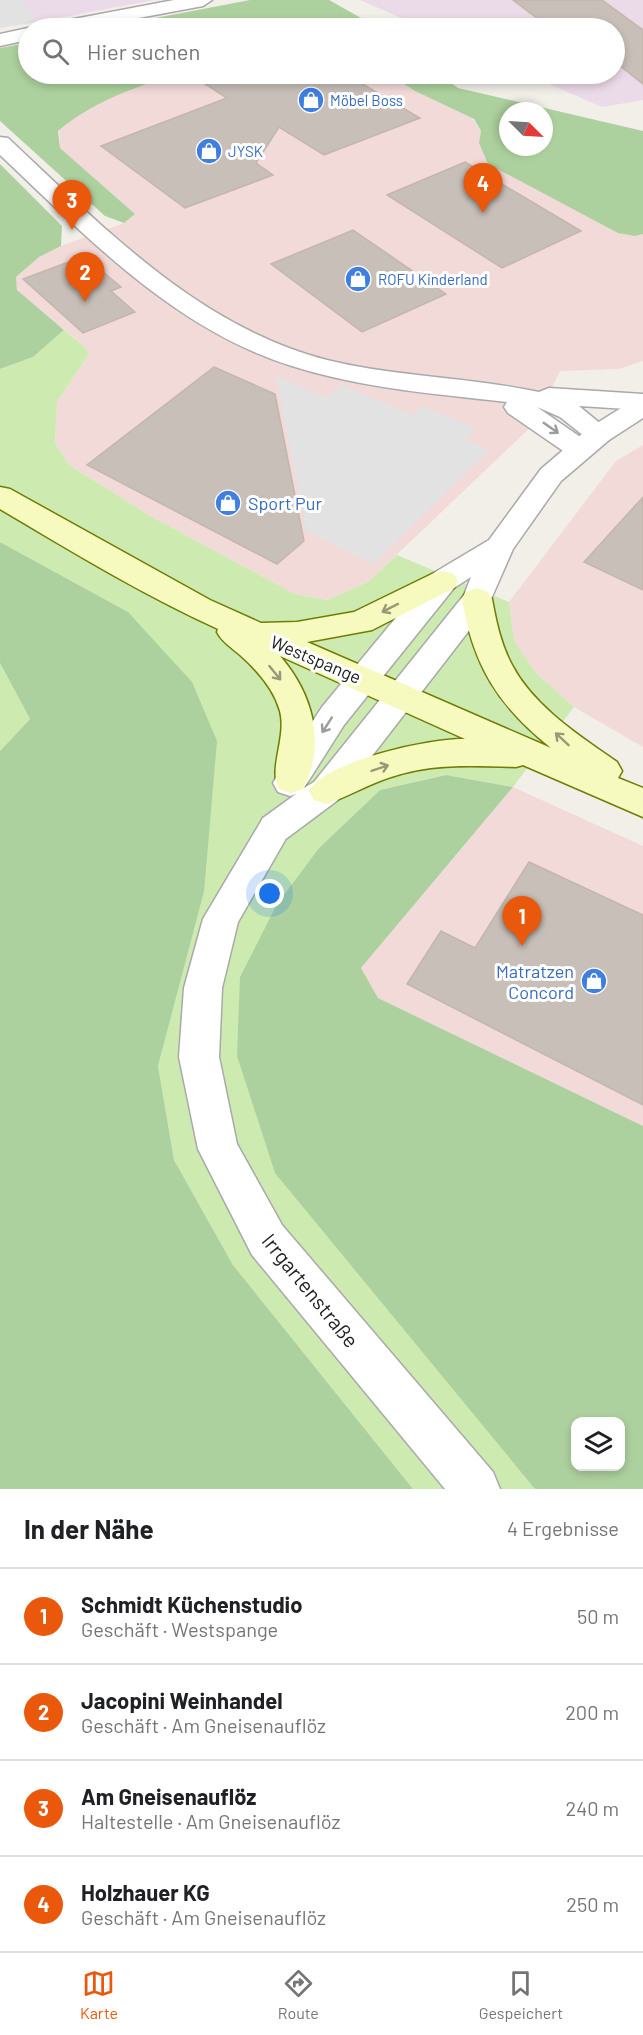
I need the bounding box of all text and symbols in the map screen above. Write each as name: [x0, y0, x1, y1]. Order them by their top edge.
search box: [18, 18, 625, 84]
icon: search: [39, 35, 72, 68]
text: Hier suchen: [87, 38, 200, 64]
shop icon: Möbel Boss: [296, 85, 326, 115]
place label: Möbel Boss: [330, 91, 403, 109]
north arrow: [499, 102, 553, 156]
shop icon: JYSK: [194, 136, 224, 166]
place label: JYSK: [228, 142, 263, 160]
pin: 4: [464, 164, 502, 213]
pin: 3: [52, 180, 92, 230]
pin: 2: [66, 252, 104, 302]
shop icon: ROFU Kinderland: [343, 264, 373, 294]
place label: ROFU Kinderland: [378, 270, 488, 288]
one-way arrow: [542, 422, 558, 434]
shop icon: Sport Pur: [213, 488, 243, 518]
place label: Sport Pur: [248, 492, 322, 514]
one-way arrow: [382, 603, 400, 614]
street label: Westspange: [267, 630, 365, 688]
one-way arrow: [268, 665, 281, 681]
one-way arrow: [320, 716, 332, 733]
one-way arrow: [555, 732, 570, 746]
one-way arrow: [370, 762, 389, 773]
your location: [255, 879, 284, 908]
pin: 1: [502, 896, 542, 946]
place label: Matratzen Concord: [496, 960, 574, 1003]
shop icon: Matratzen Concord: [579, 966, 609, 996]
street label: Irrgartenstraße: [257, 1228, 365, 1352]
map controls: [571, 1417, 625, 1471]
button: layers: [571, 1417, 625, 1471]
text: In der Nähe: [24, 1513, 154, 1544]
text: 4 Ergebnisse: [507, 1516, 619, 1540]
text: Schmidt Küchenstudio: [81, 1591, 302, 1617]
text: 1: [40, 1604, 47, 1628]
text: 50 m: [577, 1604, 619, 1628]
text: Geschäft · Westspange: [81, 1617, 278, 1641]
text: Jacopini Weinhandel: [81, 1687, 283, 1713]
text: 2: [38, 1700, 49, 1724]
text: 200 m: [565, 1700, 619, 1724]
text: Geschäft · Am Gneisenauflöz: [81, 1713, 326, 1737]
text: Am Gneisenauflöz: [81, 1783, 256, 1809]
text: 3: [38, 1796, 49, 1820]
text: 240 m: [565, 1796, 619, 1820]
text: Haltestelle · Am Gneisenauflöz: [81, 1809, 340, 1833]
text: Holzhauer KG: [81, 1879, 210, 1905]
text: 4: [37, 1892, 50, 1916]
text: 250 m: [566, 1892, 619, 1916]
text: Geschäft · Am Gneisenauflöz: [81, 1905, 326, 1929]
tab: Karte: [80, 1967, 118, 2022]
tab: Route: [278, 1967, 319, 2022]
tab: Gespeichert: [479, 1967, 563, 2022]

